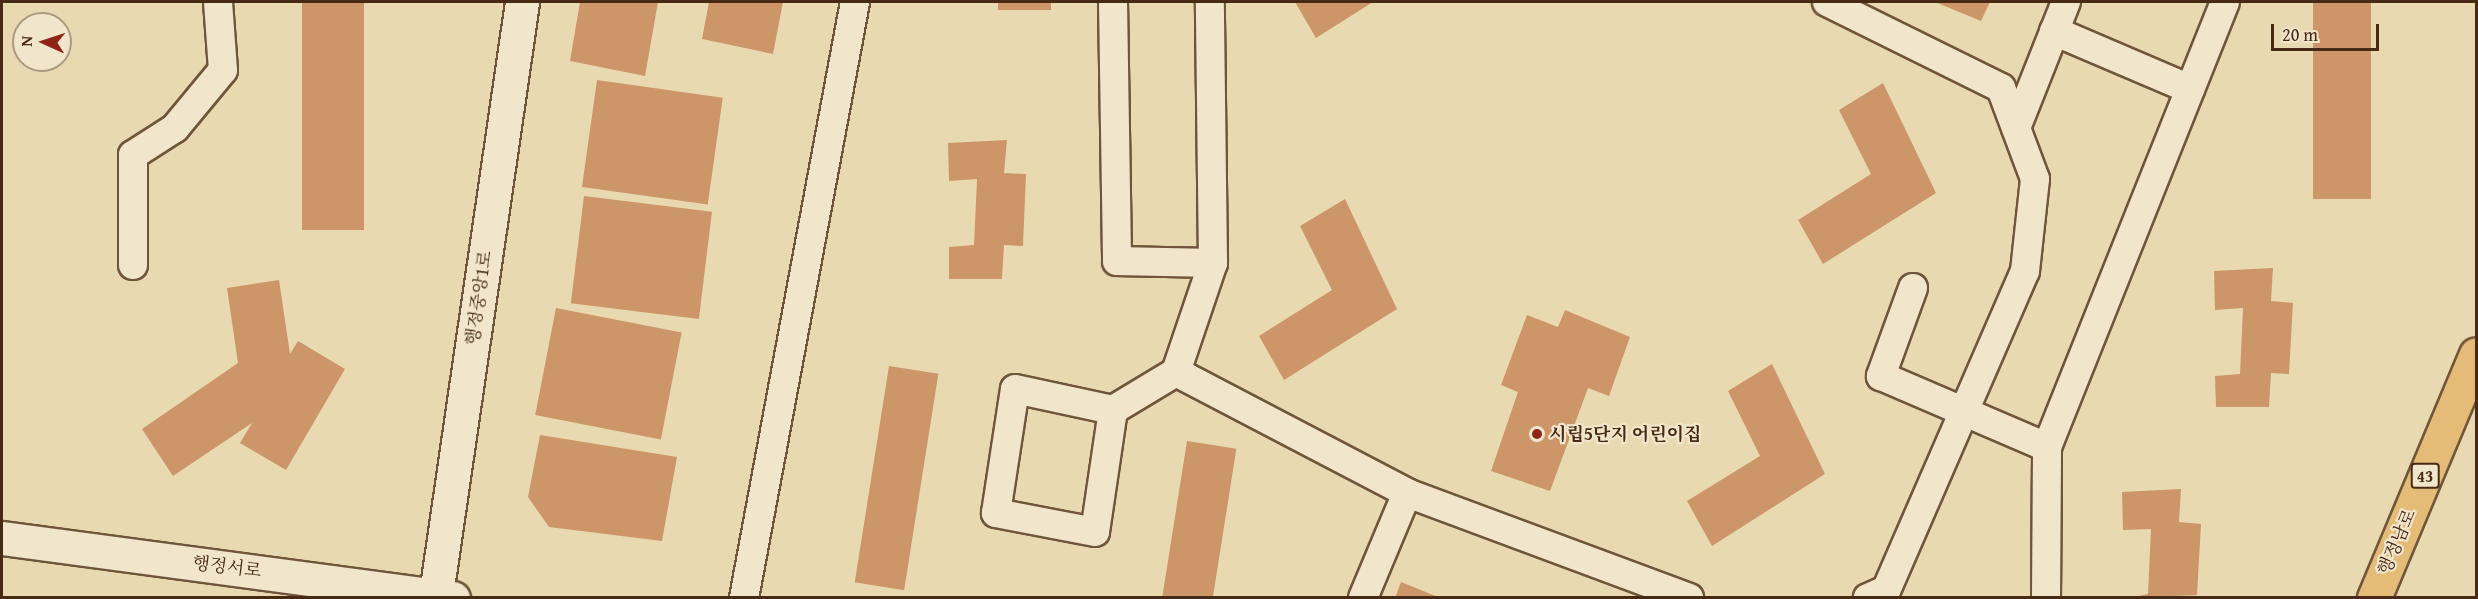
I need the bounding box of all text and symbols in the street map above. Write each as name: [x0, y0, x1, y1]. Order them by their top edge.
north arrow: [12, 12, 72, 72]
scale bar: [2274, 12, 2382, 50]
text: 20 m: [2282, 21, 2318, 48]
text: N: [14, 35, 38, 47]
street label: 행정중앙1로: [462, 249, 496, 347]
place label: 시립5단지 어린이집: [1549, 423, 1701, 445]
marker: 시립5단지 어린이집: [1530, 427, 1544, 441]
road number: 43: [2410, 463, 2440, 489]
street label: 행정남로: [2373, 506, 2421, 578]
street label: 행정서로: [191, 552, 263, 582]

